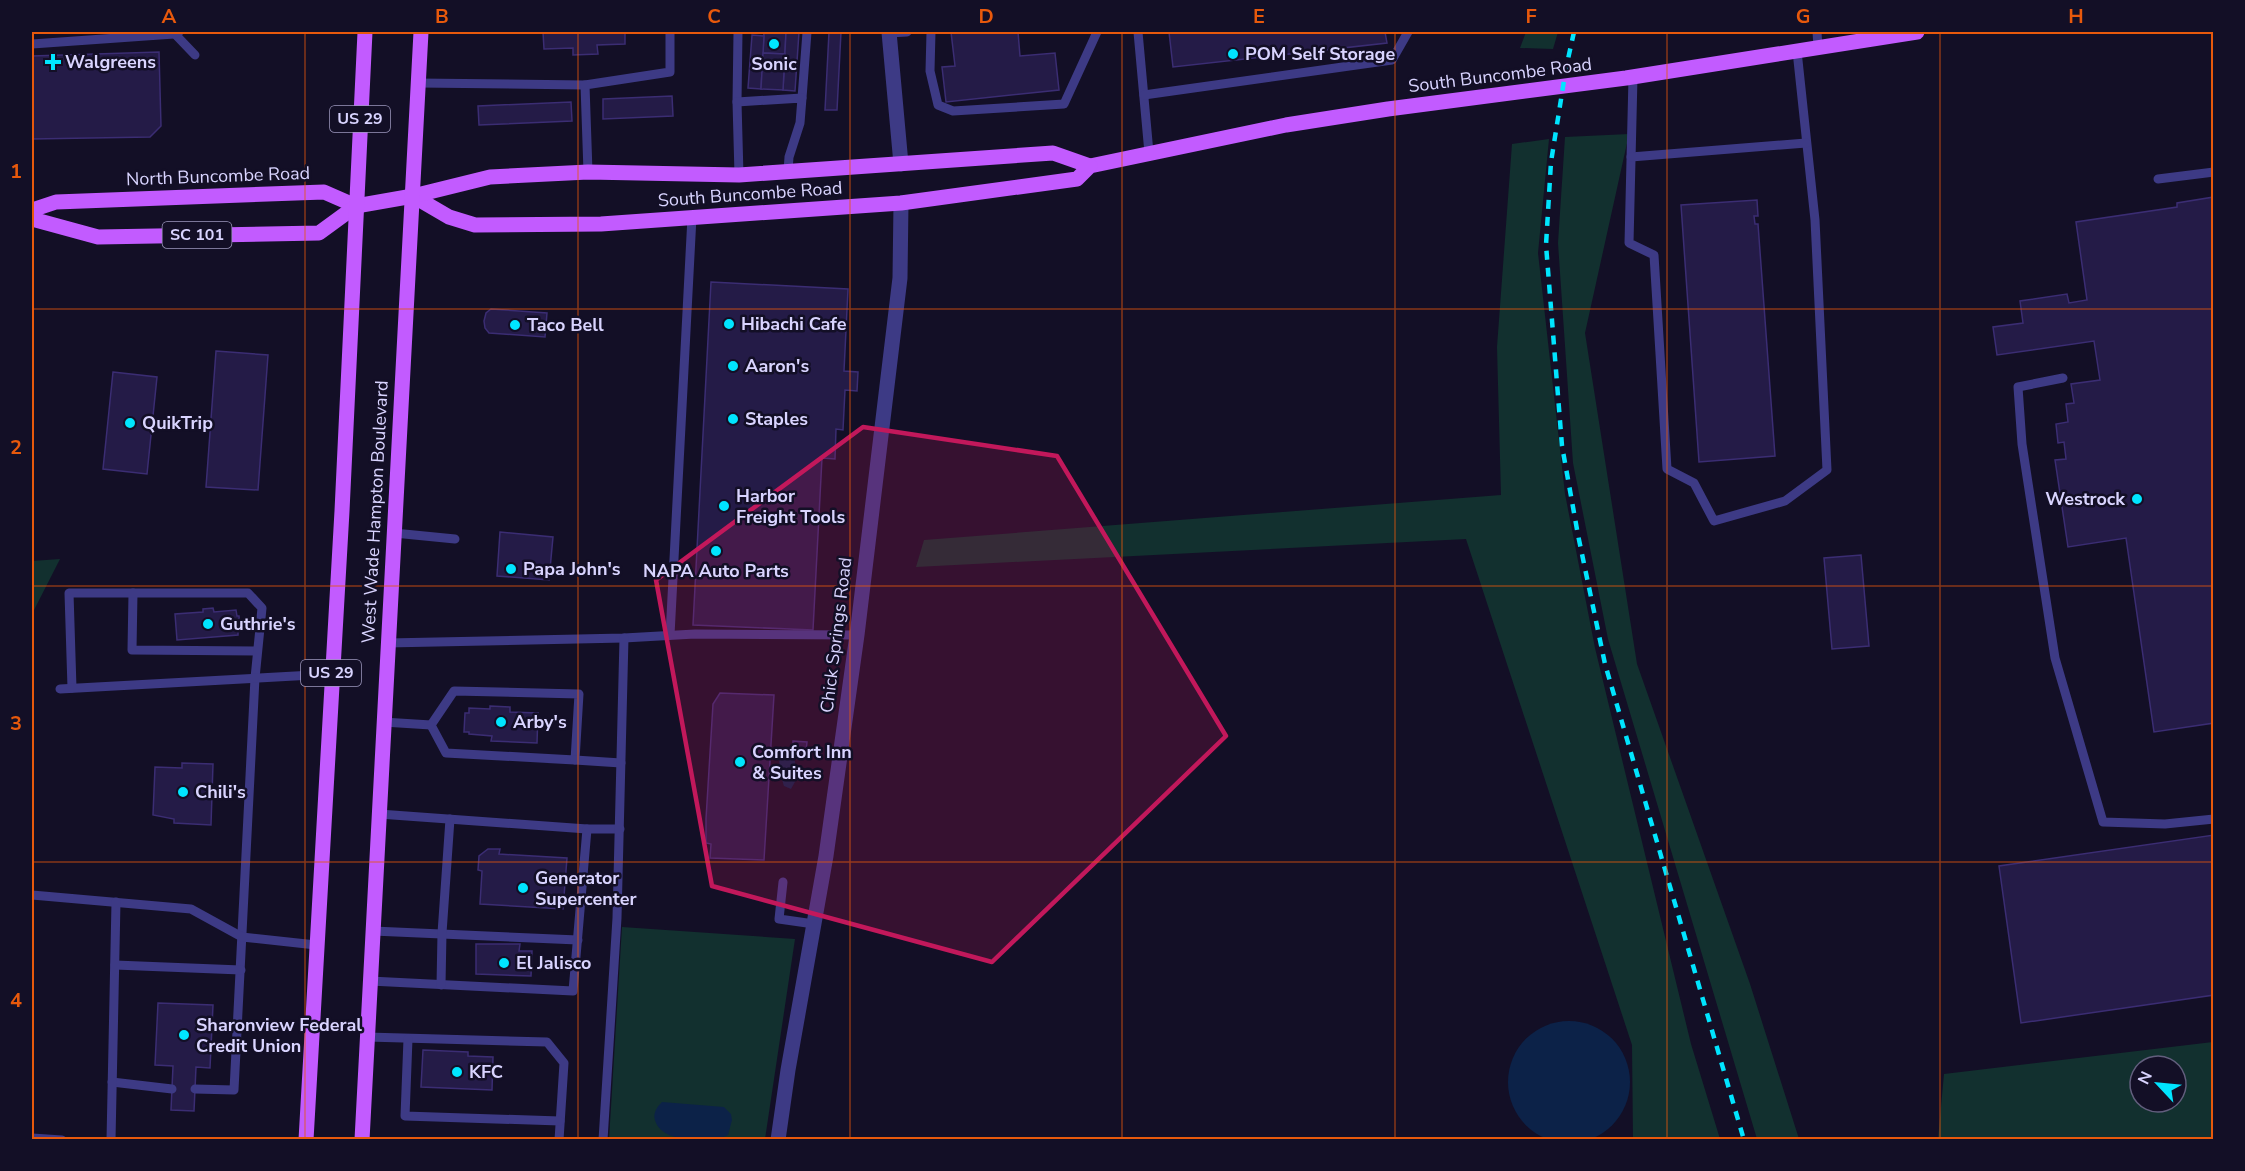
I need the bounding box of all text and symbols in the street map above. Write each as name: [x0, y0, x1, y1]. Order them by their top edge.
text: A: [162, 3, 177, 30]
text: B: [435, 3, 449, 30]
text: C: [707, 3, 721, 30]
text: D: [978, 3, 994, 30]
text: E: [1253, 3, 1265, 30]
text: F: [1525, 3, 1537, 30]
text: G: [1796, 3, 1810, 30]
text: H: [2068, 3, 2084, 30]
marker: Sonic: [767, 37, 781, 51]
place label: POM Self Storage: [1245, 42, 1395, 66]
marker: POM Self Storage: [1226, 47, 1240, 61]
place label: Walgreens: [65, 50, 156, 74]
place label: Sonic: [751, 52, 797, 76]
street label: South Buncombe Road: [1407, 52, 1593, 98]
marker: Walgreens: [46, 55, 60, 69]
road number: US 29: [330, 106, 390, 132]
text: 1: [10, 158, 22, 185]
street label: North Buncombe Road: [126, 161, 310, 191]
street label: South Buncombe Road: [657, 176, 843, 212]
road number: SC 101: [162, 222, 232, 248]
place label: Hibachi Cafe: [741, 312, 847, 336]
place label: Taco Bell: [527, 313, 604, 337]
marker: Hibachi Cafe: [722, 317, 736, 331]
marker: Taco Bell: [508, 318, 522, 332]
place label: Aaron's: [745, 354, 809, 378]
marker: Aaron's: [726, 359, 740, 373]
street label: West Wade Hampton Boulevard: [356, 380, 394, 644]
place label: Staples: [745, 407, 808, 431]
place label: QuikTrip: [142, 411, 213, 435]
marker: Staples: [726, 412, 740, 426]
marker: QuikTrip: [123, 416, 137, 430]
text: 2: [10, 434, 22, 461]
place label: Harbor Freight Tools: [736, 484, 846, 529]
place label: Westrock: [2045, 487, 2125, 511]
marker: Westrock: [2130, 492, 2144, 506]
marker: Harbor Freight Tools: [717, 499, 731, 513]
marker: NAPA Auto Parts: [709, 544, 723, 558]
street label: Chick Springs Road: [815, 556, 857, 714]
place label: Papa John's: [523, 557, 621, 581]
place label: NAPA Auto Parts: [643, 559, 789, 583]
marker: Papa John's: [504, 562, 518, 576]
place label: Guthrie's: [220, 612, 296, 636]
marker: Guthrie's: [201, 617, 215, 631]
road number: US 29: [301, 660, 361, 686]
text: 3: [10, 710, 22, 737]
place label: Arby's: [513, 710, 567, 734]
marker: Arby's: [494, 715, 508, 729]
place label: Comfort Inn & Suites: [752, 740, 852, 785]
marker: Comfort Inn & Suites: [733, 755, 747, 769]
place label: Chili's: [195, 780, 246, 804]
marker: Chili's: [176, 785, 190, 799]
place label: Generator Supercenter: [535, 866, 636, 911]
marker: Generator Supercenter: [516, 881, 530, 895]
place label: El Jalisco: [516, 951, 591, 975]
marker: El Jalisco: [497, 956, 511, 970]
text: 4: [10, 987, 22, 1014]
place label: Sharonview Federal Credit Union: [196, 1013, 362, 1058]
marker: Sharonview Federal Credit Union: [177, 1028, 191, 1042]
north arrow: [2128, 1054, 2188, 1114]
place label: KFC: [469, 1060, 503, 1084]
marker: KFC: [450, 1065, 464, 1079]
text: N: [2133, 1068, 2158, 1088]

